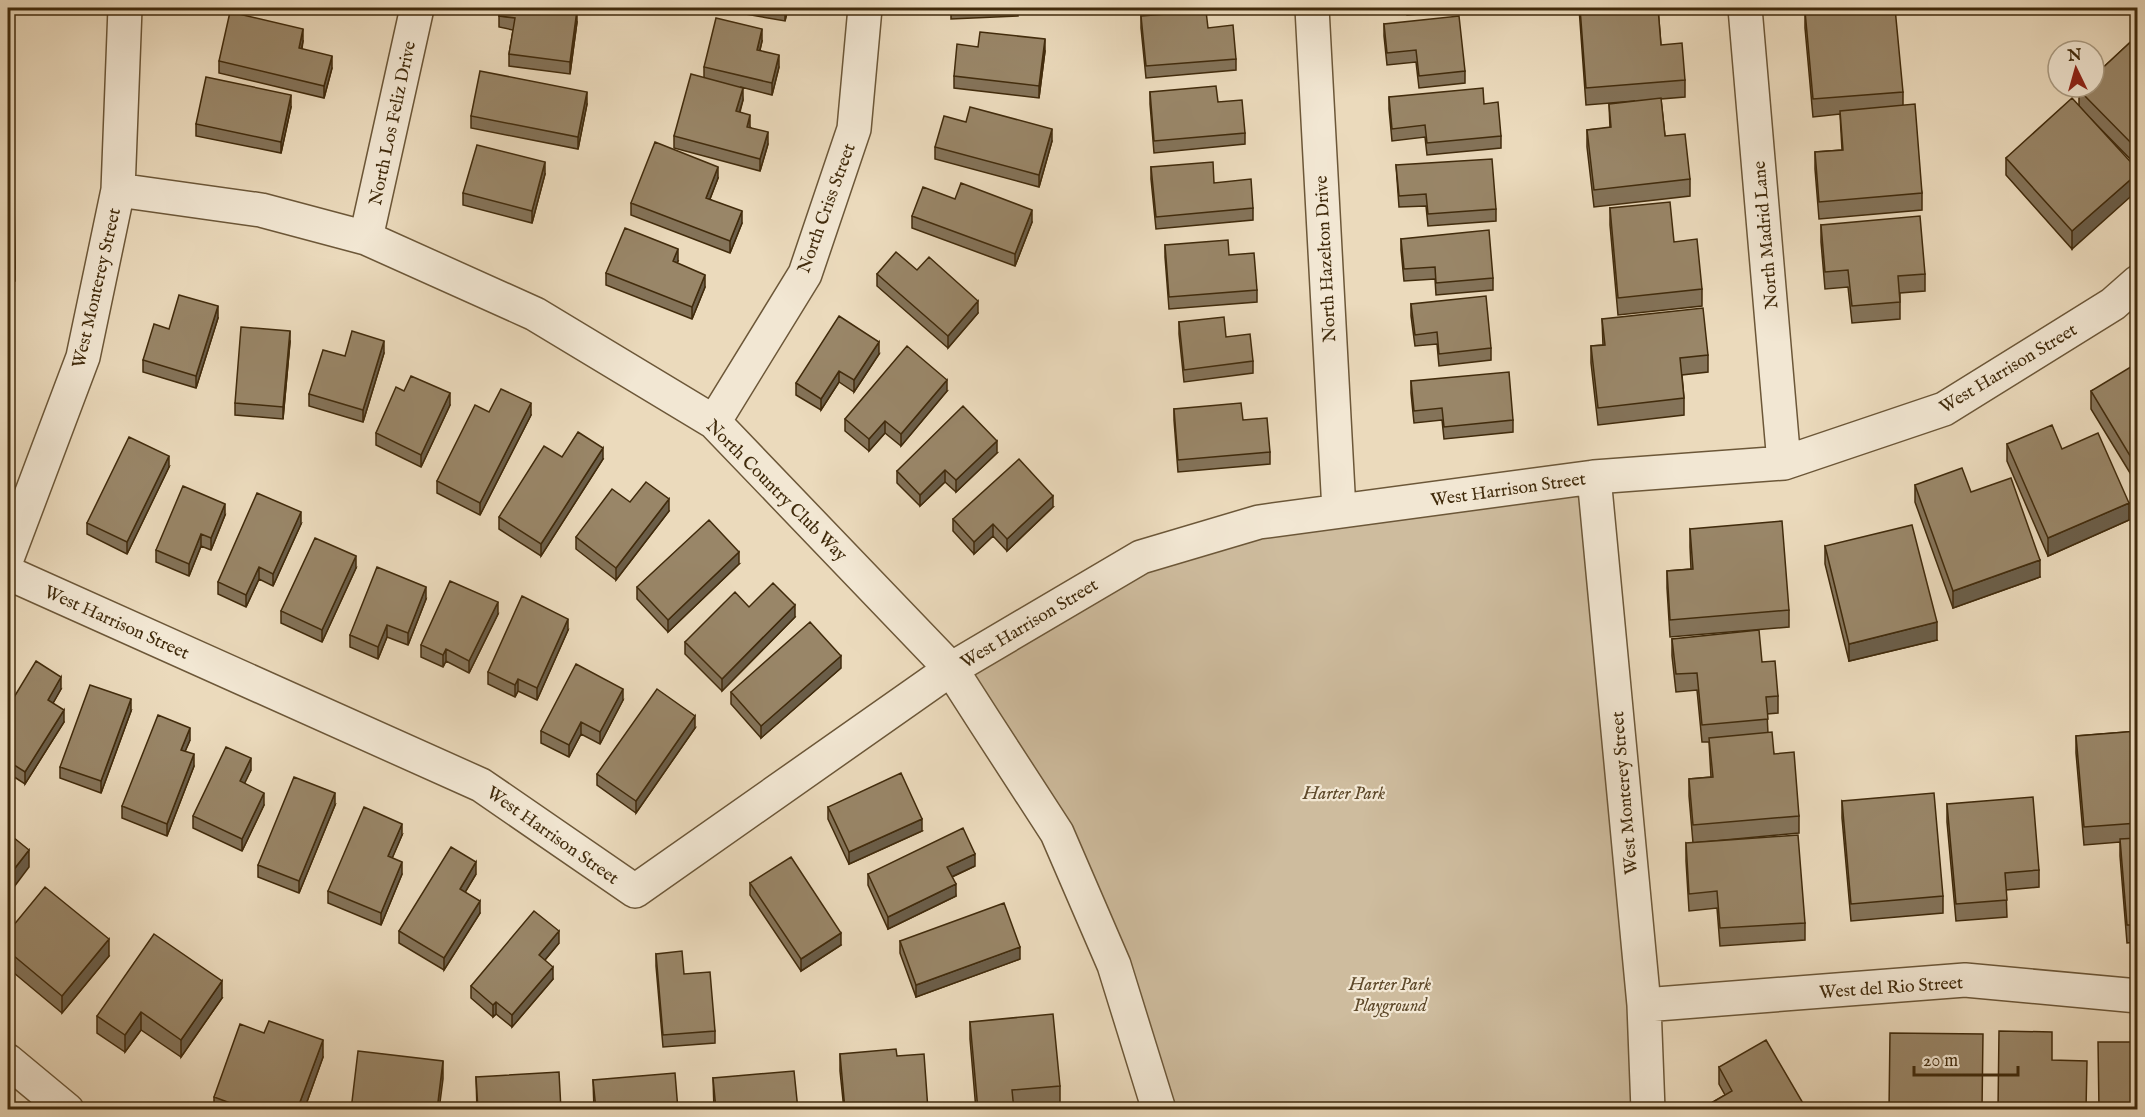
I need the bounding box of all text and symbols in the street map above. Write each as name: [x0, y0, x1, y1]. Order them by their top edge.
street label: North Los Feliz Drive: [365, 39, 422, 208]
north arrow: [2046, 39, 2106, 99]
text: N: [2066, 45, 2083, 67]
street label: North Criss Street: [793, 140, 862, 277]
street label: North Madrid Lane: [1749, 160, 1784, 310]
street label: North Hazelton Drive: [1311, 175, 1342, 343]
street label: West Monterey Street: [68, 206, 127, 371]
street label: West Harrison Street: [1936, 319, 2082, 419]
street label: North Country Club Way: [700, 415, 852, 567]
street label: West Harrison Street: [1429, 468, 1587, 513]
street label: West Harrison Street: [957, 574, 1103, 674]
street label: West Harrison Street: [40, 581, 193, 666]
street label: West Monterey Street: [1607, 710, 1644, 875]
street label: West Harrison Street: [481, 782, 623, 891]
park label: Harter Park: [1302, 783, 1385, 806]
street label: West del Rio Street: [1818, 972, 1964, 1005]
park label: Harter Park Playground: [1348, 974, 1431, 1018]
scale bar: [1914, 1039, 2018, 1077]
text: 20 m: [1923, 1050, 1958, 1073]

